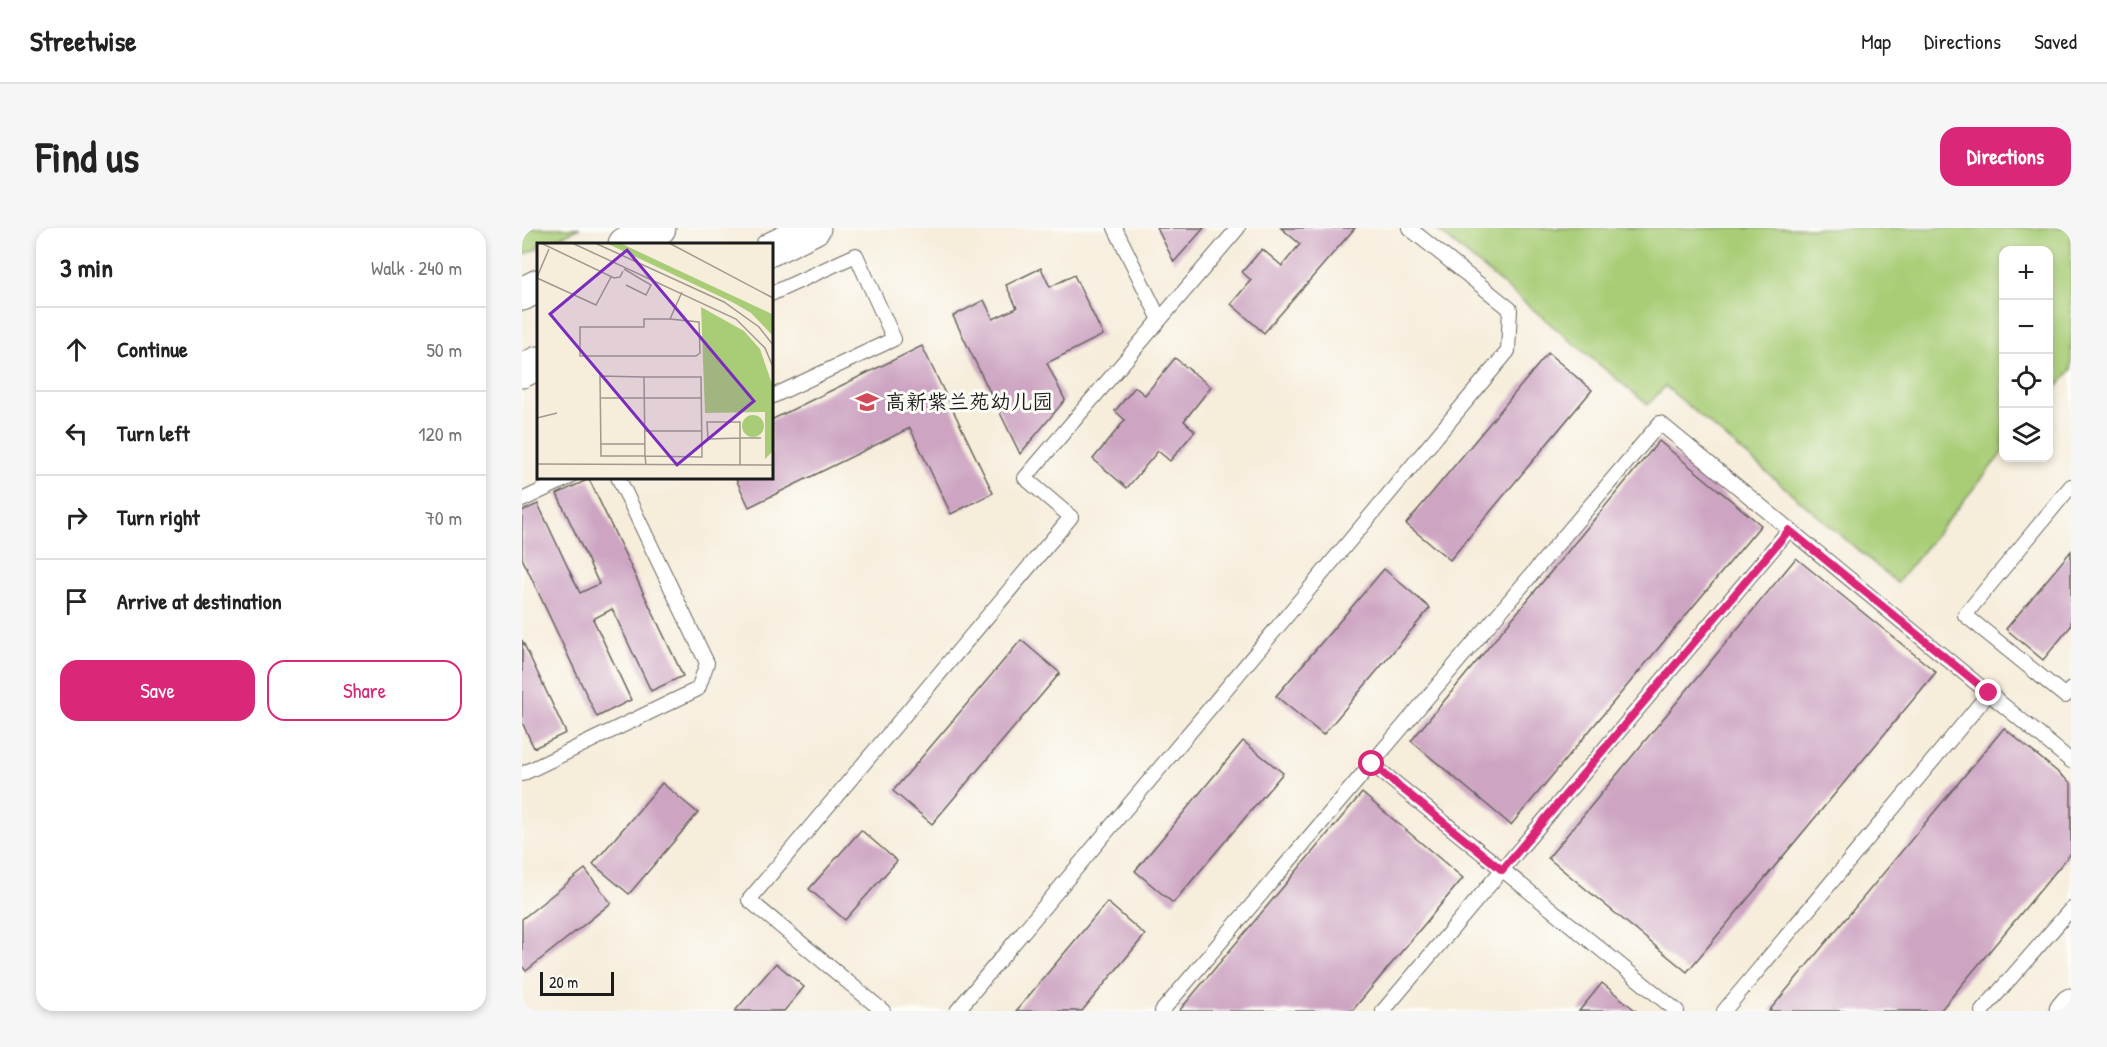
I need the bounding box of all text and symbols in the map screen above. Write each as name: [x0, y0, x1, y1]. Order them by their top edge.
text: Streetwise: [30, 22, 136, 60]
text: Map: [1861, 27, 1891, 56]
text: Directions: [1924, 27, 2001, 56]
text: Saved: [2034, 27, 2077, 56]
button: Directions: [1940, 127, 2071, 186]
text: Find us: [36, 128, 139, 185]
inset map: [537, 243, 772, 478]
map controls: [1999, 246, 2053, 462]
button: +: [1999, 246, 2053, 300]
text: 3 min: [60, 250, 113, 285]
text: Walk · 240 m: [371, 254, 462, 281]
button: −: [1999, 300, 2053, 354]
icon: ahead: [60, 333, 93, 366]
text: Continue: [117, 334, 188, 364]
text: 50 m: [426, 336, 462, 363]
button: locate: [1999, 354, 2053, 408]
place label: 高新紫兰苑幼儿园: [885, 387, 1053, 416]
school or university icon: 高新紫兰苑幼儿园: [854, 389, 880, 415]
button: layers: [1999, 408, 2053, 462]
icon: left: [60, 417, 93, 450]
text: Turn left: [117, 418, 190, 448]
text: 120 m: [418, 420, 462, 447]
icon: right: [60, 501, 93, 534]
text: Turn right: [117, 502, 200, 532]
text: 70 m: [425, 504, 462, 531]
icon: arrive: [60, 585, 93, 618]
text: Arrive at destination: [117, 586, 282, 616]
button: Save: [60, 660, 255, 721]
button: Share: [267, 660, 462, 721]
route end: [1975, 679, 2001, 705]
route start: [1358, 750, 1384, 776]
scale bar: [540, 969, 614, 996]
text: 20 m: [549, 971, 578, 993]

